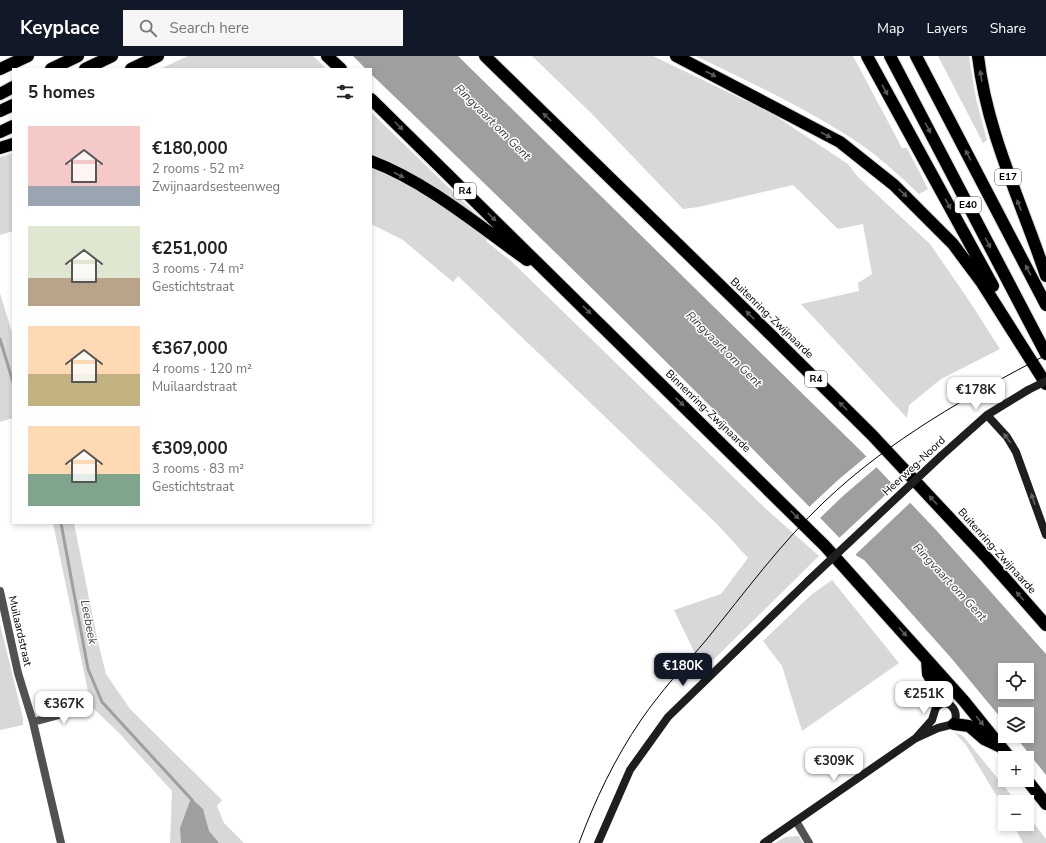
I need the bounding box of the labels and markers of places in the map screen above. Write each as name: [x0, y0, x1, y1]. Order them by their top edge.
pin: €178K: [948, 377, 1004, 411]
pin: €180K: [655, 653, 711, 687]
pin: €251K: [896, 681, 952, 715]
pin: €367K: [36, 691, 92, 725]
pin: €309K: [806, 748, 862, 782]

